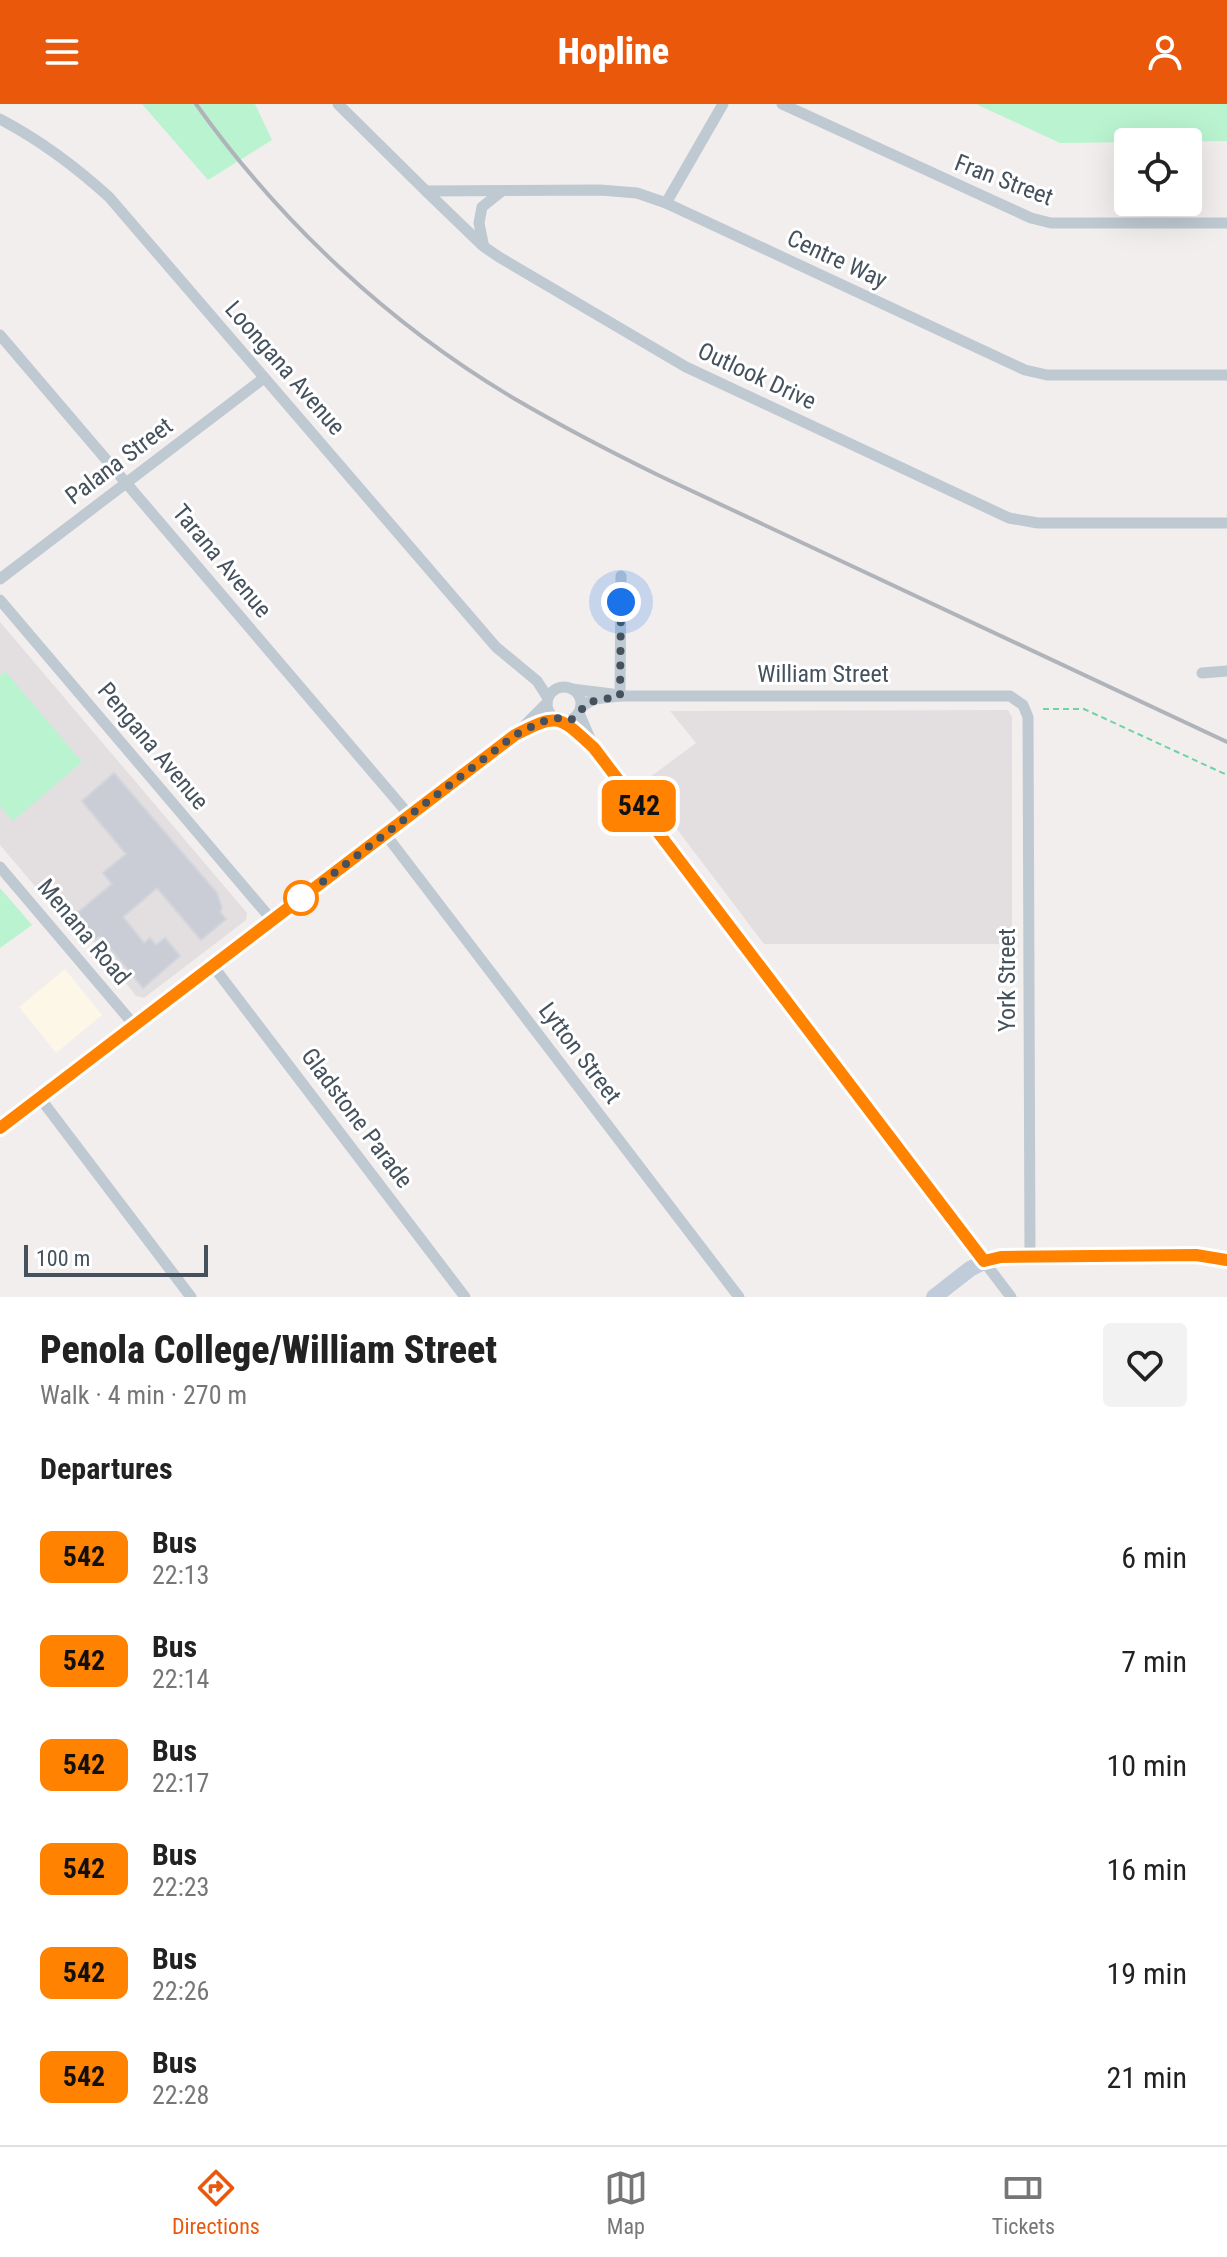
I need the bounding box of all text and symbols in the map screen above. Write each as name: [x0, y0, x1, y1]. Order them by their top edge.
icon: menu: [40, 30, 84, 74]
icon: person: [1143, 30, 1187, 74]
text: Hopline: [558, 31, 669, 73]
map controls: [1114, 128, 1202, 216]
button: locate: [1114, 128, 1202, 216]
street label: Fran Street: [951, 148, 1057, 212]
street label: Centre Way: [783, 224, 891, 294]
street label: Loongana Avenue: [219, 295, 351, 441]
street label: Outlook Drive: [694, 336, 820, 416]
street label: Palana Street: [60, 412, 178, 510]
street label: Tarana Avenue: [167, 499, 277, 623]
your location: [601, 582, 641, 622]
street label: William Street: [757, 660, 889, 688]
street label: Pengana Avenue: [92, 677, 214, 815]
line badge: 542: [593, 780, 685, 832]
text: 542: [618, 789, 660, 822]
street label: Menana Road: [32, 873, 136, 991]
unlabelled marker: [284, 881, 318, 915]
street label: York Street: [993, 928, 1021, 1032]
street label: Lytton Street: [533, 997, 627, 1109]
street label: Gladstone Parade: [295, 1043, 419, 1193]
scale bar: [24, 1241, 208, 1277]
text: 100 m: [36, 1246, 90, 1271]
button: heart: [1103, 1323, 1187, 1407]
text: Penola College/William Street: [40, 1328, 497, 1372]
text: Walk · 4 min · 270 m: [40, 1380, 247, 1410]
text: Departures: [40, 1451, 173, 1486]
text: Bus: [152, 1525, 197, 1560]
text: 542: [63, 1540, 105, 1573]
text: 6 min: [1121, 1540, 1187, 1575]
text: 22:13: [152, 1560, 209, 1590]
text: Bus: [152, 1629, 197, 1664]
text: 542: [63, 1644, 105, 1677]
text: 7 min: [1121, 1644, 1187, 1679]
text: 22:14: [152, 1664, 209, 1694]
text: Bus: [152, 1733, 197, 1768]
text: 542: [63, 1748, 105, 1781]
text: 10 min: [1106, 1748, 1187, 1783]
text: 22:17: [152, 1768, 209, 1798]
text: Bus: [152, 1837, 197, 1872]
text: 542: [63, 1852, 105, 1885]
text: 16 min: [1106, 1852, 1187, 1887]
text: 22:23: [152, 1872, 209, 1902]
text: Bus: [152, 1941, 197, 1976]
text: 542: [63, 1956, 105, 1989]
text: 19 min: [1106, 1956, 1187, 1991]
text: 22:26: [152, 1976, 209, 2006]
text: Bus: [152, 2045, 197, 2080]
text: 542: [63, 2060, 105, 2093]
text: 21 min: [1106, 2060, 1187, 2095]
text: 22:28: [152, 2080, 209, 2110]
tab: Directions: [172, 2166, 260, 2239]
tab: Map: [604, 2166, 648, 2239]
tab: Tickets: [992, 2166, 1055, 2239]

